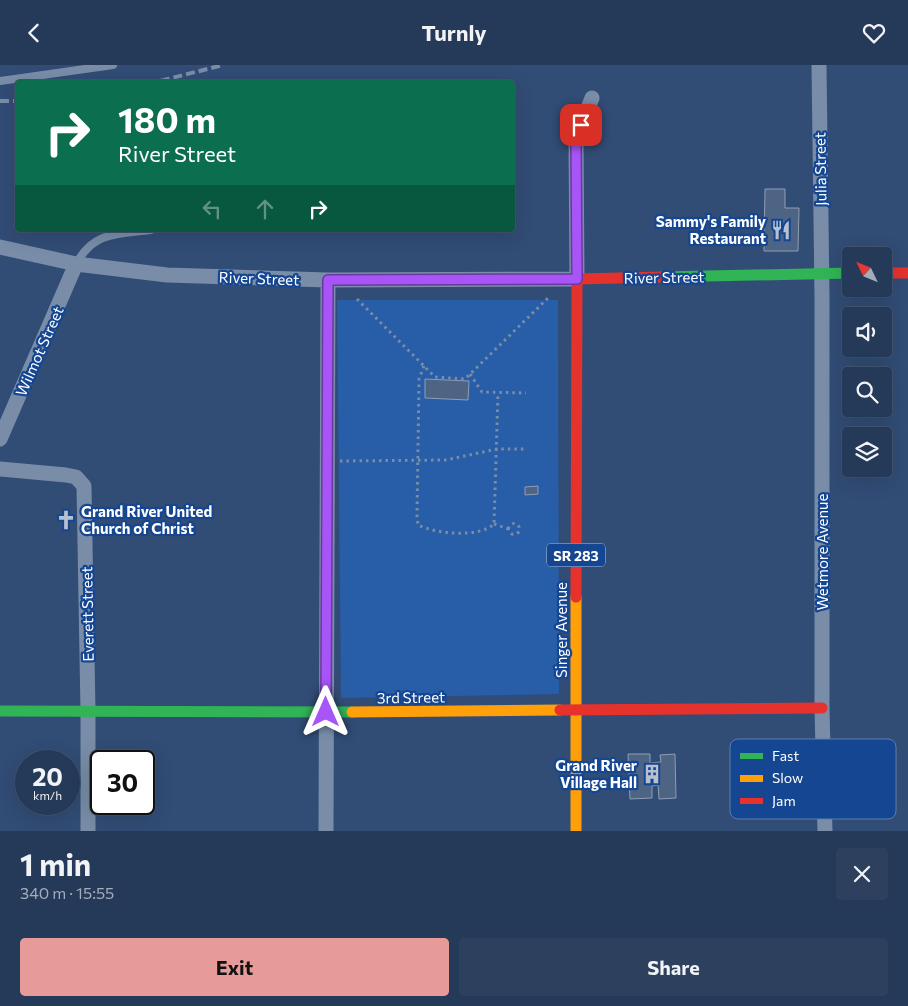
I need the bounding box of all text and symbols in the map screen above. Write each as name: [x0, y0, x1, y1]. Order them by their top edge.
icon: back: [20, 19, 48, 47]
text: Turnly: [421, 19, 487, 46]
icon: heart: [860, 19, 888, 47]
text: 180 m: [118, 97, 216, 140]
icon: right: [35, 100, 100, 165]
pin: [560, 104, 602, 146]
icon: arrive: [567, 111, 595, 139]
street label: Julia Street: [810, 132, 830, 206]
text: River Street: [118, 140, 236, 167]
icon: left: [198, 195, 226, 223]
icon: ahead: [251, 195, 279, 223]
icon: right: [304, 195, 332, 223]
place label: Sammy's Family Restaurant: [656, 212, 767, 247]
restaurant icon: Sammy's Family Restaurant: [770, 219, 792, 241]
north arrow: [842, 247, 892, 297]
map controls: [842, 247, 892, 477]
street label: River Street: [624, 267, 704, 287]
street label: River Street: [218, 268, 300, 288]
street label: Wilmot Street: [11, 303, 67, 399]
button: sound: [842, 307, 892, 357]
button: search: [842, 367, 892, 417]
button: layers: [842, 427, 892, 477]
street label: Wetmore Avenue: [813, 494, 831, 610]
place label: Grand River United Church of Christ: [81, 502, 212, 537]
church icon: Grand River United Church of Christ: [55, 509, 77, 531]
road number: SR 283: [547, 543, 605, 567]
street label: Everett Street: [77, 566, 97, 662]
street label: Singer Avenue: [552, 582, 570, 678]
position arrow: [299, 685, 351, 737]
street label: 3rd Street: [377, 687, 445, 707]
legend: [730, 739, 896, 819]
text: Fast: [772, 747, 799, 764]
speed limit sign: 30: [90, 750, 155, 815]
place label: Grand River Village Hall: [555, 756, 637, 791]
text: 20: [32, 761, 63, 791]
building icon: Grand River Village Hall: [641, 763, 663, 785]
text: Slow: [772, 769, 803, 786]
text: km/h: [33, 788, 62, 802]
text: Jam: [772, 792, 796, 809]
text: 1 min: [20, 845, 91, 882]
button: close: [836, 848, 888, 900]
text: 340 m · 15:55: [20, 883, 114, 902]
button: Exit: [20, 938, 449, 996]
button: Share: [459, 938, 888, 996]

